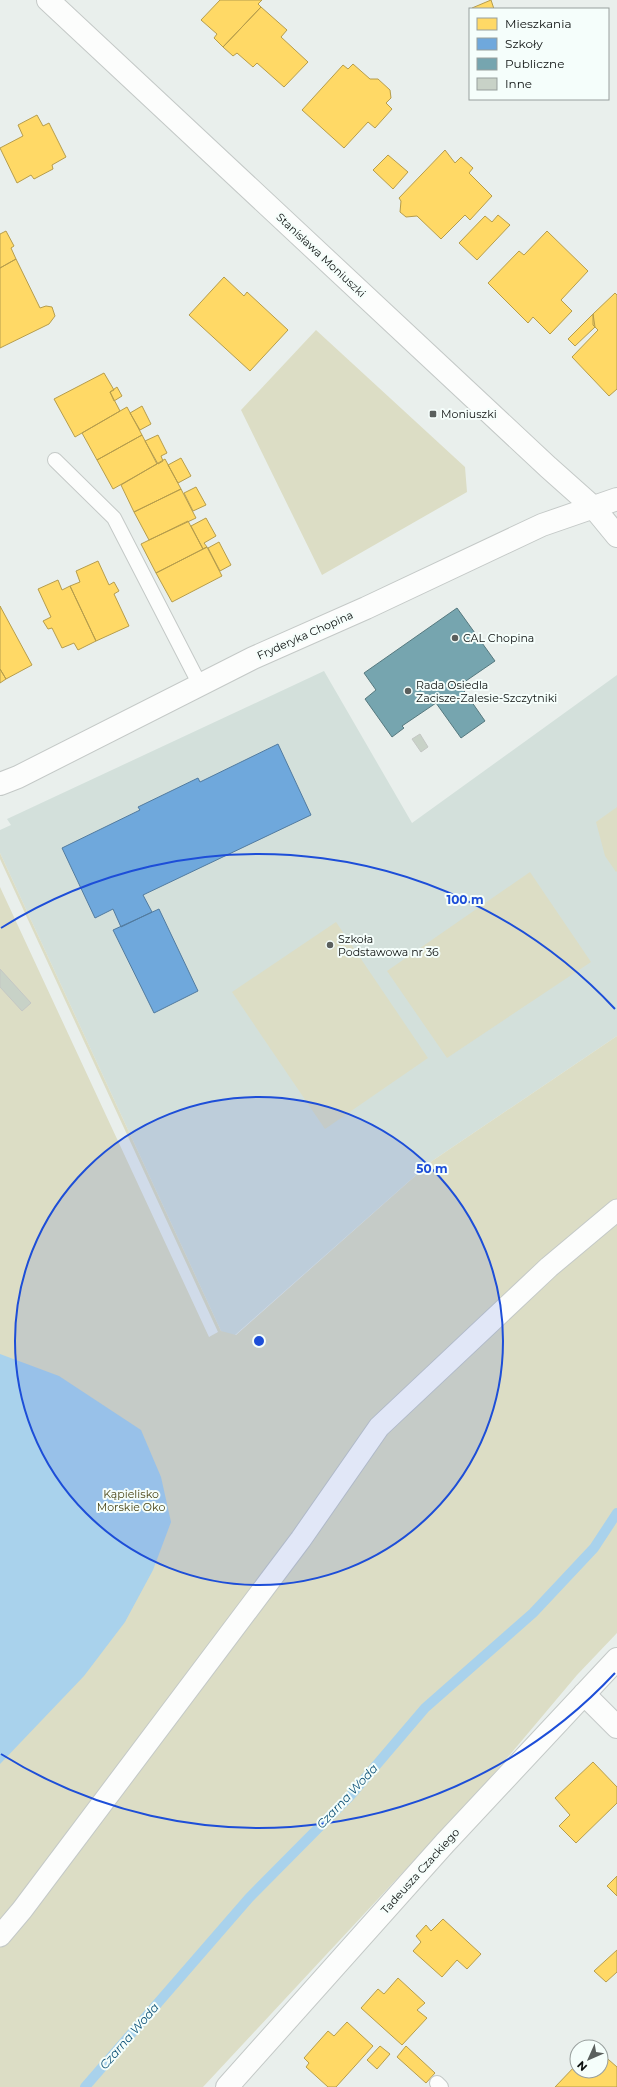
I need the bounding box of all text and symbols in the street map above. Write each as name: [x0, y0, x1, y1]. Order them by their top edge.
legend: [469, 8, 609, 100]
text: Mieszkania: [505, 16, 571, 31]
text: Szkoły: [505, 36, 543, 51]
text: Publiczne: [505, 56, 564, 71]
text: Inne: [505, 76, 532, 91]
street label: Stanisława Moniuszki: [273, 210, 369, 300]
place label: Moniuszki: [441, 407, 497, 421]
marker: Moniuszki: [428, 409, 438, 419]
street label: Fryderyka Chopina: [255, 608, 355, 662]
place label: CAL Chopina: [463, 631, 534, 645]
marker: CAL Chopina: [450, 633, 460, 643]
place label: Rada Osiedla Zacisze-Zalesie-Szczytniki: [416, 678, 557, 705]
marker: Rada Osiedla Zacisze-Zalesie-Szczytniki: [403, 686, 413, 696]
text: 100 m: [447, 892, 483, 907]
place label: Szkoła Podstawowa nr 36: [338, 932, 439, 959]
marker: Szkoła Podstawowa nr 36: [325, 940, 335, 950]
text: 50 m: [416, 1161, 448, 1176]
centre of rings: [252, 1334, 266, 1348]
park label: Kąpielisko Morskie Oko: [97, 1487, 165, 1514]
water label: Czarna Woda: [313, 1761, 381, 1831]
street label: Tadeusza Czackiego: [378, 1825, 462, 1917]
water label: Czarna Woda: [96, 2000, 162, 2072]
north arrow: [569, 2039, 609, 2079]
text: N: [574, 2058, 590, 2074]

